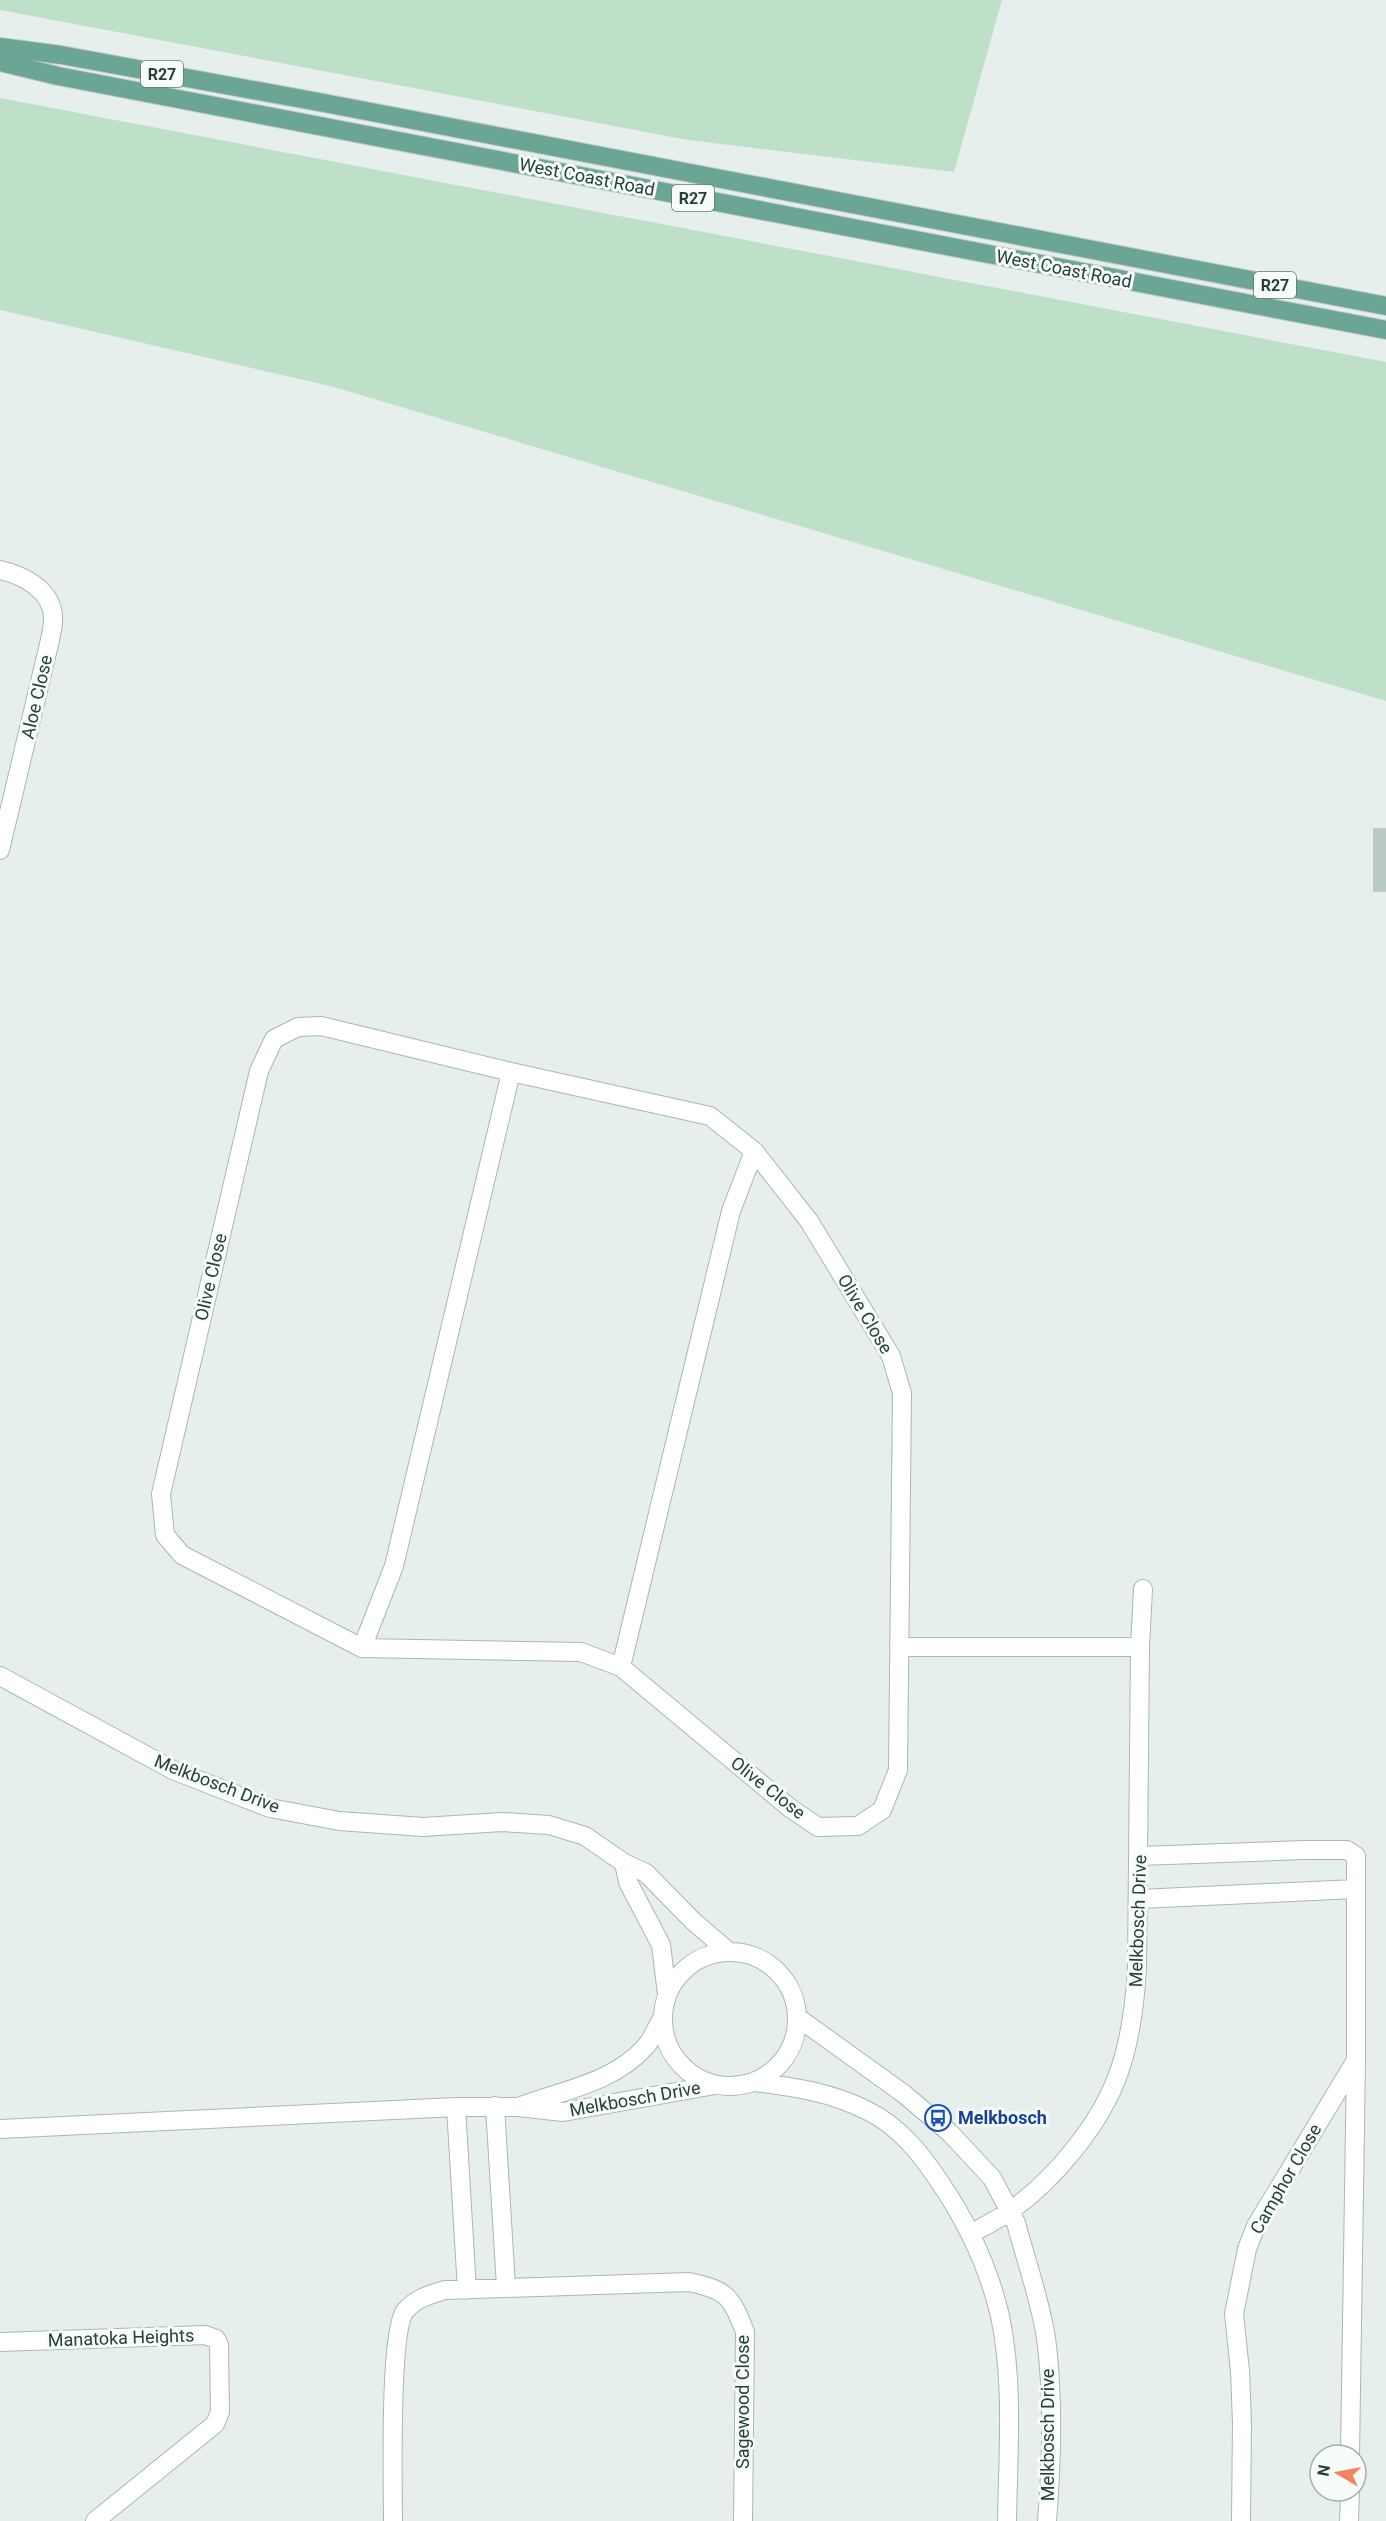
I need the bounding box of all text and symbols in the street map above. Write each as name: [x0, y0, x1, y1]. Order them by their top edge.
road number: R27: [141, 61, 183, 87]
street label: West Coast Road: [518, 153, 657, 200]
road number: R27: [672, 185, 714, 211]
street label: West Coast Road: [995, 245, 1134, 292]
road number: R27: [1254, 272, 1296, 298]
street label: Aloe Close: [17, 653, 56, 741]
street label: Olive Close: [190, 1231, 231, 1323]
street label: Olive Close: [834, 1270, 897, 1357]
street label: Melkbosch Drive: [151, 1750, 283, 1817]
street label: Olive Close: [727, 1752, 810, 1823]
street label: Melkbosch Drive: [1125, 1854, 1150, 1988]
street label: Melkbosch Drive: [568, 2077, 702, 2120]
bus stop icon: Melkbosch: [923, 2103, 953, 2133]
place label: Melkbosch: [958, 2107, 1047, 2128]
street label: Camphor Close: [1246, 2120, 1325, 2237]
street label: Manatoka Heights: [47, 2324, 195, 2351]
street label: Sagewood Close: [732, 2335, 753, 2469]
street label: Melkbosch Drive: [1037, 2369, 1058, 2501]
north arrow: [1308, 2443, 1368, 2503]
text: N: [1313, 2463, 1334, 2478]

